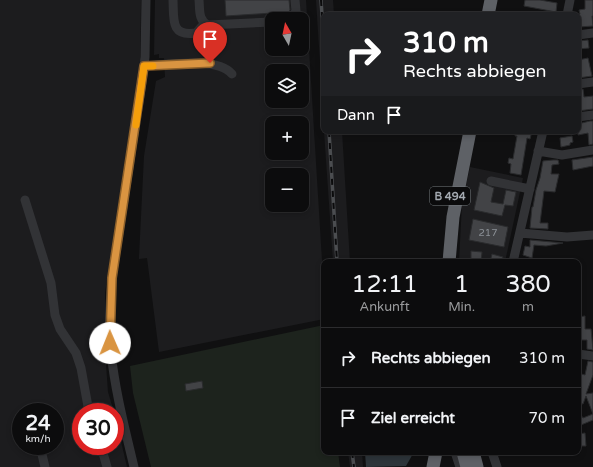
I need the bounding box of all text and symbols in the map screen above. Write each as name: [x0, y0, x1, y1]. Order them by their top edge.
north arrow: [265, 12, 309, 56]
map controls: [265, 12, 309, 212]
pin: [193, 22, 227, 63]
text: 310 m: [403, 26, 489, 60]
icon: arrive: [199, 28, 221, 50]
icon: right: [337, 28, 389, 80]
text: Rechts abbiegen: [403, 60, 547, 82]
button: layers: [265, 64, 309, 108]
icon: arrive: [383, 104, 405, 126]
text: Dann: [337, 106, 375, 124]
button: +: [265, 116, 309, 160]
button: −: [265, 168, 309, 212]
road number: B 494: [430, 187, 470, 205]
house number: 217: [479, 227, 497, 239]
text: 12:11: [351, 270, 418, 299]
text: 1: [454, 270, 469, 299]
text: 380: [505, 270, 551, 299]
text: Ankunft: [360, 299, 410, 315]
text: Min.: [448, 299, 475, 315]
text: m: [522, 299, 534, 315]
position arrow: [89, 322, 131, 364]
icon: right: [337, 347, 359, 369]
text: Rechts abbiegen: [371, 349, 491, 367]
text: 310 m: [519, 349, 565, 367]
speed limit sign: 30: [72, 403, 124, 455]
icon: arrive: [337, 407, 359, 429]
text: Ziel erreicht: [371, 409, 455, 427]
text: 70 m: [528, 409, 565, 427]
text: 24: [25, 412, 51, 436]
text: km/h: [25, 433, 51, 445]

